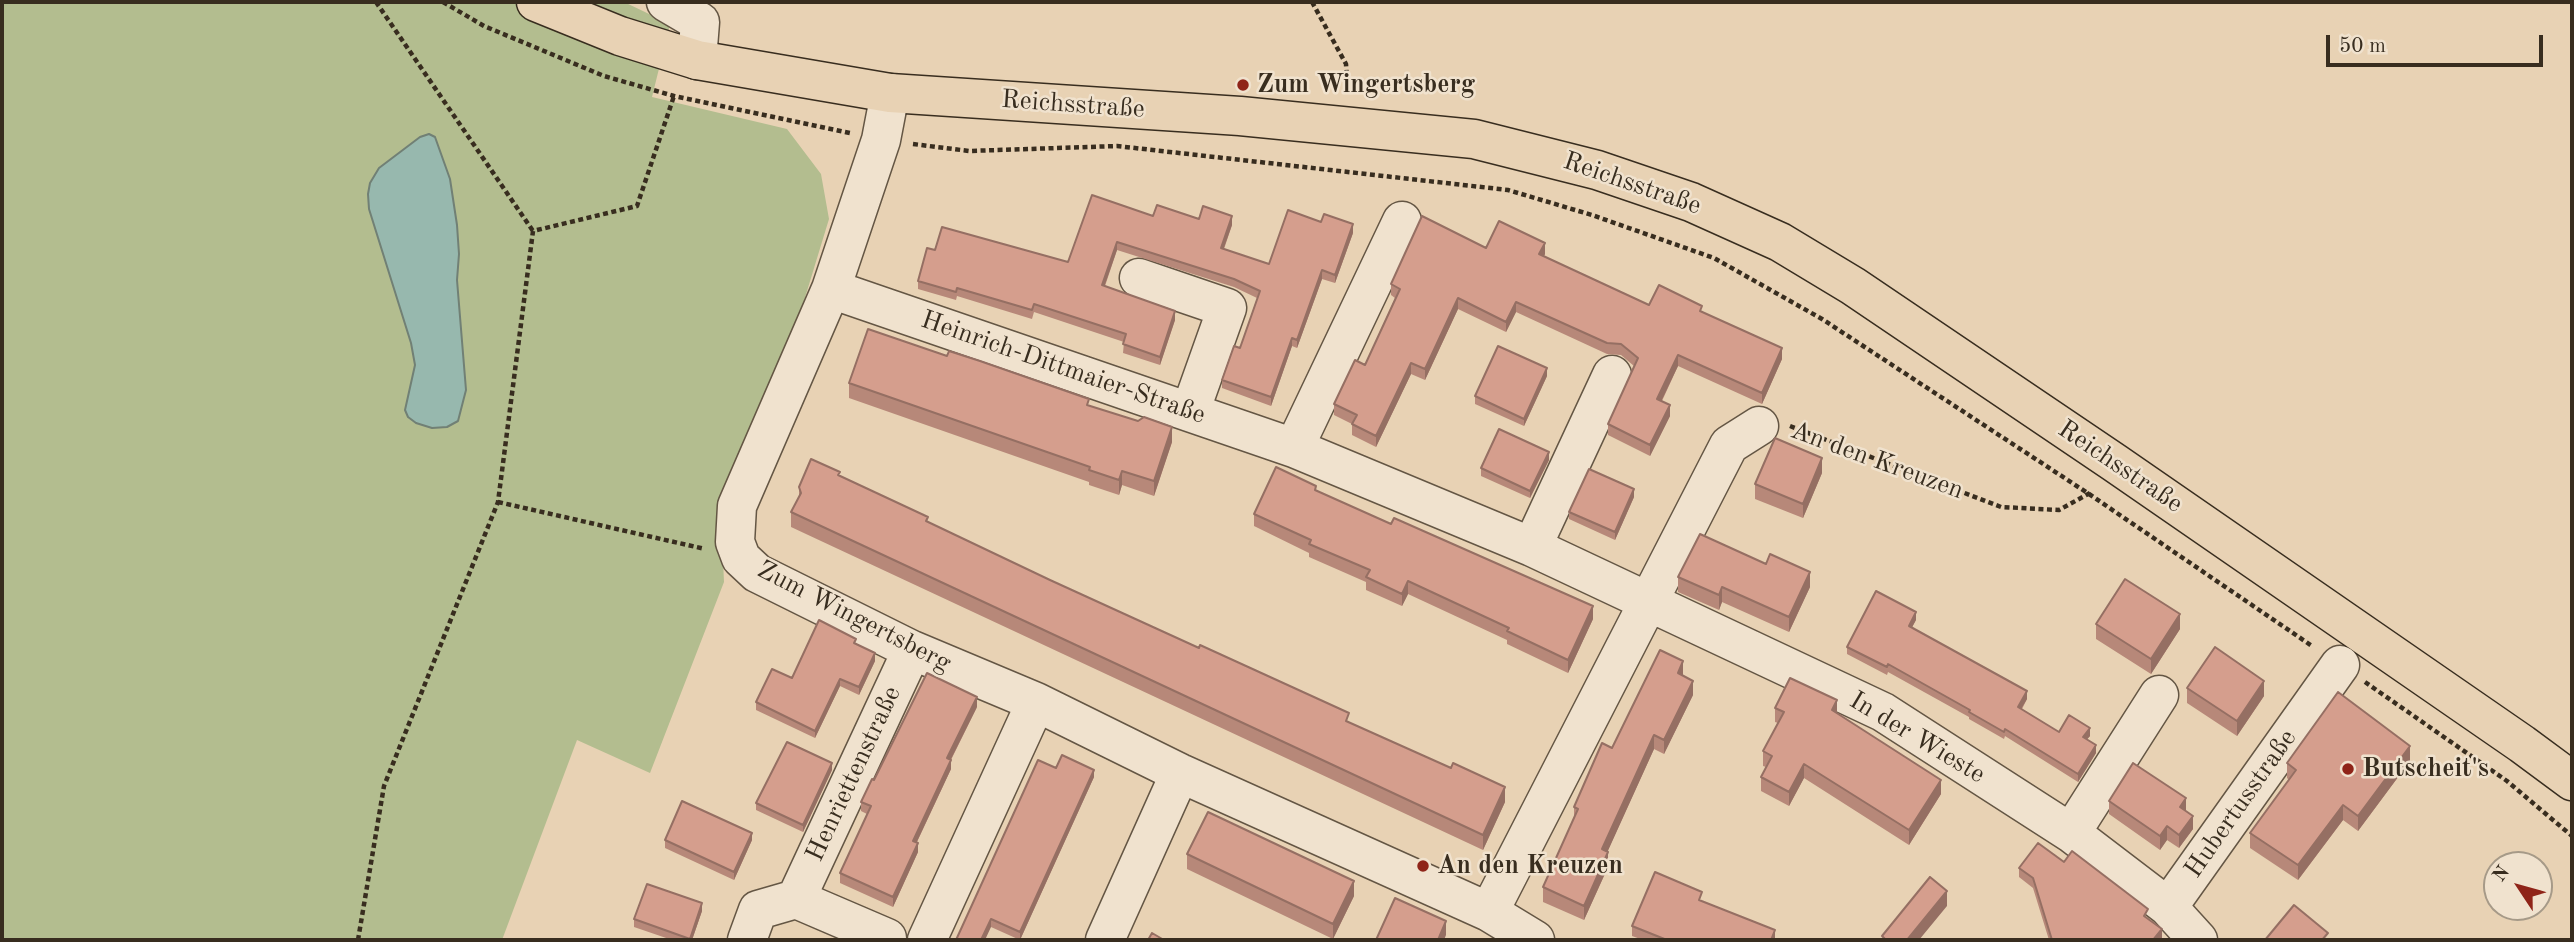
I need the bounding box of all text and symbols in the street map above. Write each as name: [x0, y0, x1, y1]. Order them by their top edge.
scale bar: [2329, 21, 2546, 65]
text: 50 m: [2339, 36, 2386, 57]
place label: Zum Wingertsberg: [1257, 69, 1475, 101]
marker: Zum Wingertsberg: [1235, 77, 1251, 93]
street label: Reichsstraße: [1000, 84, 1146, 126]
street label: Reichsstraße: [1559, 146, 1705, 222]
street label: Heinrich-Dittmaier-Straße: [917, 305, 1209, 431]
street label: Reichsstraße: [2052, 414, 2188, 520]
street label: An den Kreuzen: [1786, 415, 1968, 507]
street label: Zum Wingertsberg: [752, 555, 956, 679]
street label: Henriettenstraße: [800, 681, 908, 867]
street label: In der Wieste: [1843, 685, 1991, 791]
street label: Hubertusstraße: [2178, 724, 2304, 884]
place label: Butscheit's: [2362, 753, 2489, 785]
marker: Butscheit's: [2340, 761, 2356, 777]
place label: An den Kreuzen: [1437, 850, 1623, 882]
north arrow: [2483, 851, 2553, 921]
marker: An den Kreuzen: [1415, 858, 1431, 874]
text: N: [2490, 863, 2514, 886]

